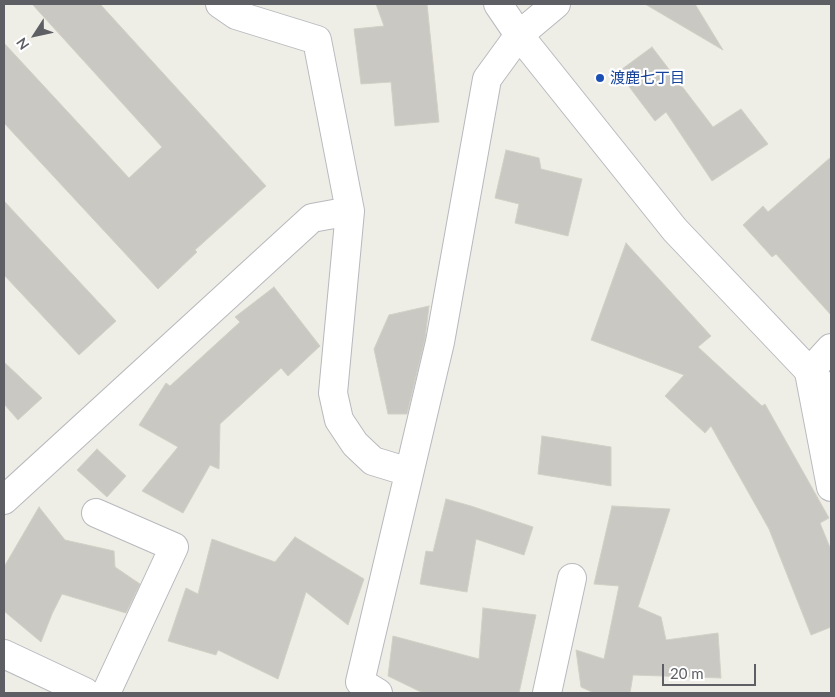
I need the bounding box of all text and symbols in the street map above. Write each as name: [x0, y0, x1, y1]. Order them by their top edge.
north arrow: [10, 10, 60, 60]
text: N: [12, 35, 32, 53]
place label: 渡鹿七丁目: [610, 69, 685, 87]
marker: 渡鹿七丁目: [594, 72, 606, 84]
scale bar: [665, 654, 759, 686]
text: 20 m: [670, 664, 704, 682]

